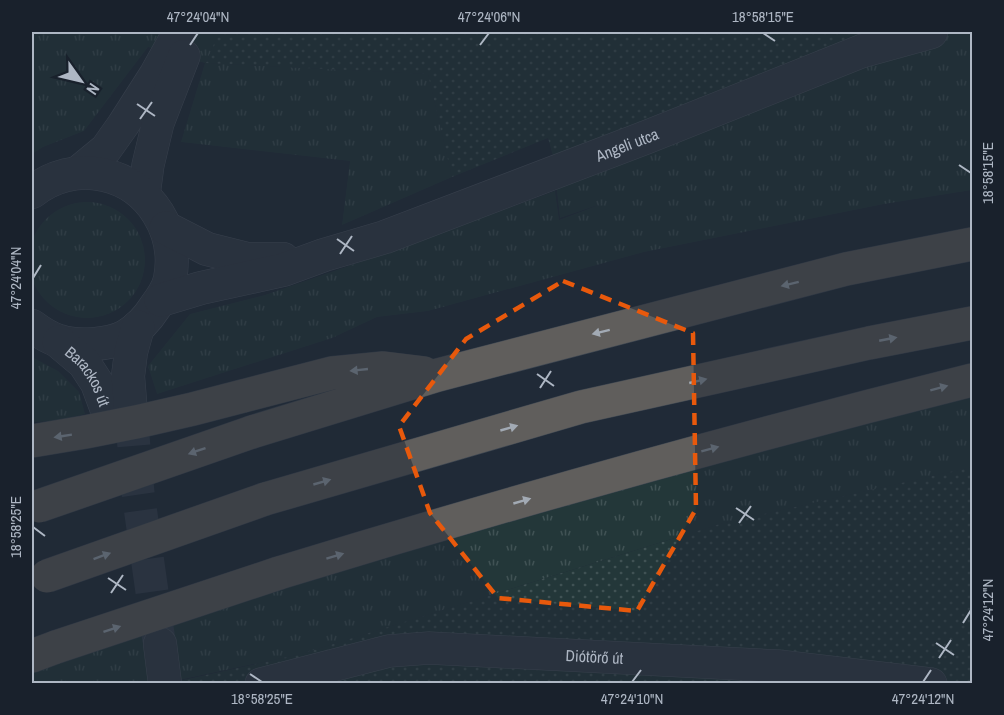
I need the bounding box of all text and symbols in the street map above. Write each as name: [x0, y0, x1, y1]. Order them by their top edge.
text: 47°24'04"N: [167, 6, 229, 27]
text: 47°24'06"N: [458, 6, 520, 27]
text: 18°58'15"E: [732, 6, 794, 27]
north arrow: [51, 51, 111, 111]
text: N: [82, 79, 105, 99]
street label: Angeli utca: [591, 122, 662, 167]
text: 18°58'15"E: [977, 142, 998, 204]
text: 47°24'04"N: [5, 247, 26, 309]
one-way arrow: [781, 279, 799, 289]
one-way arrow: [592, 328, 610, 338]
one-way arrow: [879, 334, 898, 343]
street label: Barackos út: [61, 341, 116, 410]
one-way arrow: [349, 365, 368, 375]
one-way arrow: [689, 375, 707, 385]
one-way arrow: [930, 383, 948, 392]
one-way arrow: [500, 423, 518, 432]
one-way arrow: [54, 432, 73, 441]
one-way arrow: [701, 444, 719, 454]
one-way arrow: [188, 447, 206, 457]
one-way arrow: [313, 477, 331, 486]
text: 18°58'25"E: [5, 496, 26, 558]
one-way arrow: [513, 496, 531, 505]
one-way arrow: [93, 551, 111, 561]
one-way arrow: [326, 551, 344, 560]
text: 47°24'12"N: [977, 579, 998, 641]
one-way arrow: [103, 623, 121, 633]
street label: Diótörő út: [565, 644, 624, 669]
text: 18°58'25"E: [231, 688, 293, 709]
text: 47°24'10"N: [601, 688, 663, 709]
text: 47°24'12"N: [892, 688, 954, 709]

